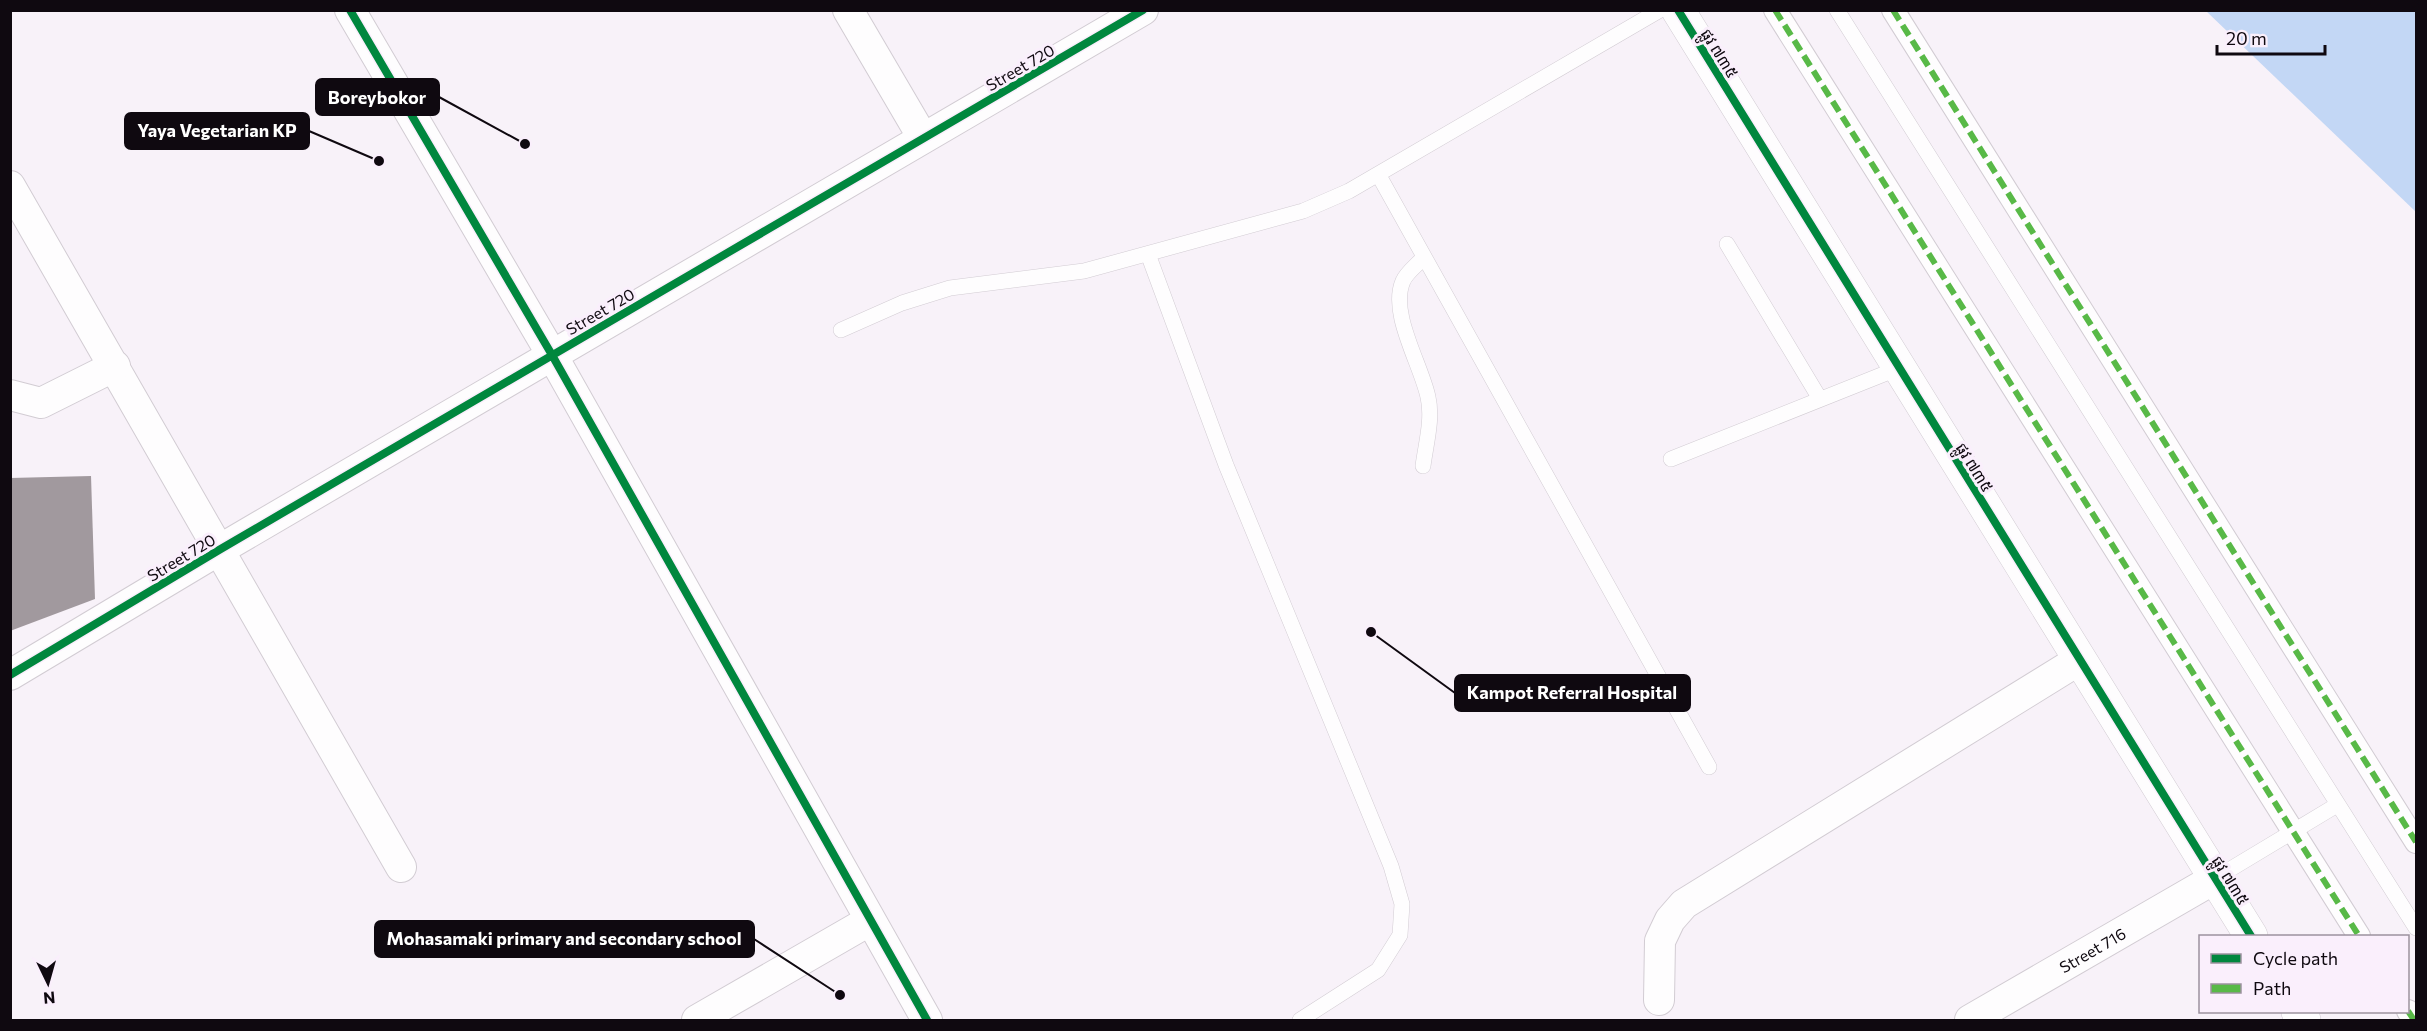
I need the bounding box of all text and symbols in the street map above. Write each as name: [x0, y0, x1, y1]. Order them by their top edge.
scale bar: [2217, 18, 2325, 56]
street label: ផ្លូវ ៧៣៥: [1693, 25, 1743, 84]
text: 20 m: [2226, 27, 2267, 49]
street label: Street 720: [982, 40, 1058, 94]
callout: Boreybokor: [316, 79, 439, 115]
text: Boreybokor: [328, 86, 427, 108]
callout: Yaya Vegetarian KP: [125, 113, 309, 149]
text: Yaya Vegetarian KP: [137, 119, 297, 141]
street label: Street 720: [562, 284, 638, 338]
street label: ផ្លូវ ៧៣៥: [1948, 439, 1998, 498]
street label: Street 720: [144, 529, 218, 585]
callout: Kampot Referral Hospital: [1455, 675, 1690, 711]
text: Kampot Referral Hospital: [1467, 681, 1677, 703]
street label: ផ្លូវ ៧៣៥: [2204, 852, 2254, 911]
callout: Mohasamaki primary and secondary school: [375, 921, 754, 957]
street label: Street 716: [2056, 923, 2129, 976]
text: Mohasamaki primary and secondary school: [386, 927, 742, 949]
legend: [2199, 935, 2409, 1013]
text: Cycle path: [2253, 947, 2338, 969]
north arrow: [18, 953, 78, 1013]
text: Path: [2253, 977, 2291, 999]
text: N: [43, 988, 56, 1008]

